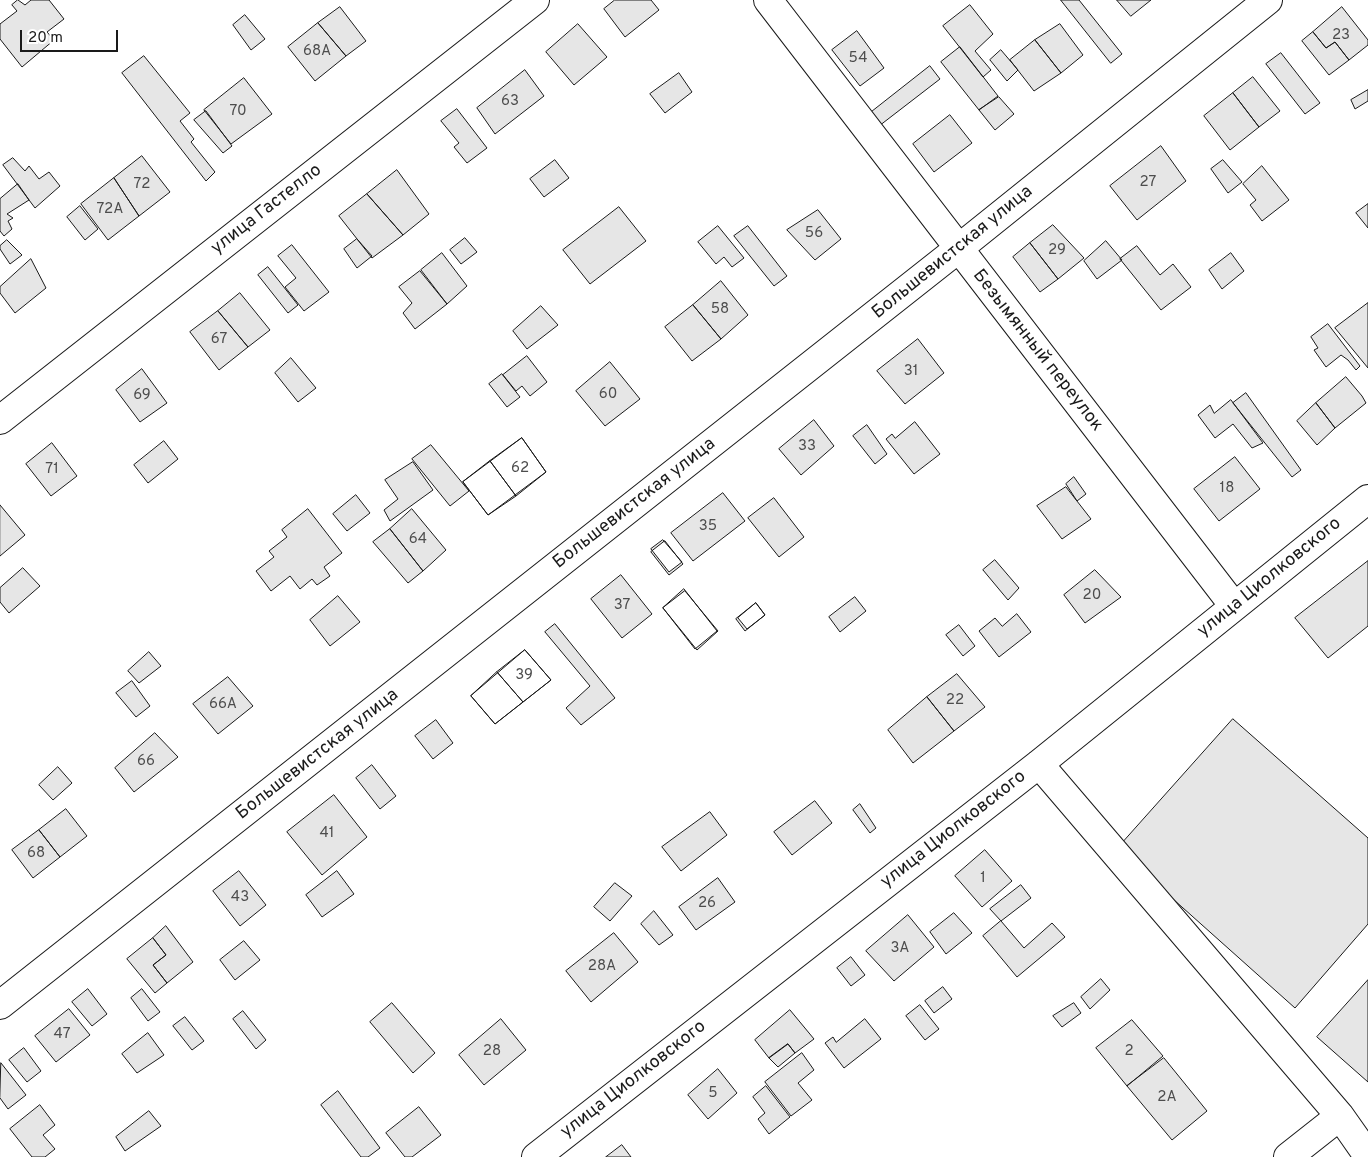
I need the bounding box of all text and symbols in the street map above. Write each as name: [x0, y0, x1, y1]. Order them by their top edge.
scale bar: [22, 20, 120, 52]
house number: 23: [1332, 27, 1350, 45]
text: 20 m: [28, 29, 63, 48]
house number: 68А: [303, 43, 331, 61]
house number: 54: [849, 50, 867, 68]
house number: 63: [501, 93, 519, 111]
house number: 70: [229, 103, 247, 121]
street label: улица Гастелло: [207, 160, 327, 260]
house number: 27: [1140, 174, 1156, 192]
house number: 72: [134, 176, 150, 194]
street label: Большевистская улица: [868, 182, 1038, 324]
house number: 72А: [97, 201, 123, 219]
house number: 56: [805, 225, 823, 243]
house number: 29: [1048, 242, 1066, 260]
street label: Безымянный переулок: [967, 266, 1107, 436]
house number: 58: [711, 301, 729, 319]
house number: 67: [211, 331, 227, 349]
house number: 31: [904, 363, 918, 381]
house number: 60: [599, 386, 617, 404]
house number: 69: [133, 387, 151, 405]
street label: Большевистская улица: [549, 434, 721, 574]
house number: 33: [798, 438, 816, 456]
house number: 62: [511, 460, 529, 478]
house number: 71: [45, 461, 59, 479]
house number: 18: [1220, 480, 1234, 498]
street label: улица Циолковского: [1194, 513, 1346, 643]
house number: 35: [699, 518, 717, 536]
house number: 64: [409, 531, 427, 549]
house number: 20: [1083, 587, 1101, 605]
house number: 37: [614, 597, 630, 615]
house number: 39: [515, 667, 533, 685]
street label: Большевистская улица: [232, 685, 404, 825]
house number: 22: [946, 692, 964, 710]
house number: 66А: [209, 696, 237, 714]
house number: 66: [137, 753, 155, 771]
street label: улица Циолковского: [877, 767, 1031, 893]
house number: 41: [320, 825, 334, 843]
house number: 68: [27, 845, 45, 863]
house number: 1: [980, 870, 986, 888]
house number: 43: [231, 889, 249, 907]
house number: 26: [698, 895, 716, 913]
house number: 3А: [890, 940, 910, 958]
house number: 28А: [588, 958, 616, 976]
street label: улица Циолковского: [557, 1017, 711, 1143]
house number: 47: [54, 1026, 70, 1044]
house number: 28: [483, 1043, 501, 1061]
house number: 2: [1124, 1043, 1134, 1061]
house number: 5: [708, 1085, 718, 1103]
house number: 2А: [1157, 1089, 1177, 1107]

